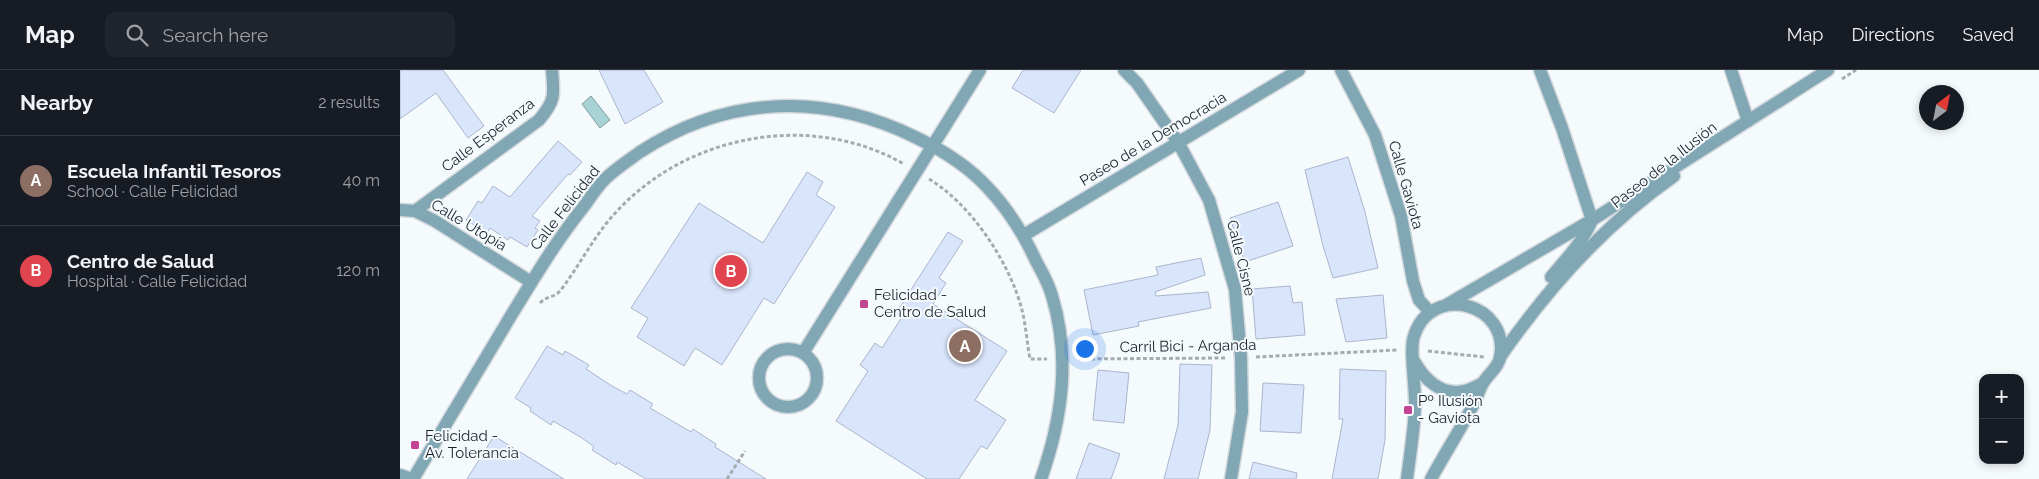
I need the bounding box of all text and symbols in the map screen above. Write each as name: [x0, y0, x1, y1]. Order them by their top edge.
search box: [105, 12, 455, 57]
text: Map: [25, 20, 75, 49]
icon: search: [123, 21, 151, 49]
text: Search here: [163, 24, 268, 46]
text: Map: [1787, 24, 1823, 45]
text: Directions: [1851, 24, 1935, 45]
text: Saved: [1963, 24, 2014, 45]
north arrow: [1919, 85, 1964, 130]
street label: Paseo de la Democracia: [1076, 88, 1230, 190]
text: Nearby: [20, 90, 93, 115]
text: 2 results: [318, 93, 380, 112]
street label: Calle Esperanza: [438, 94, 538, 176]
street label: Paseo de la Ilusión: [1608, 118, 1720, 212]
street label: Calle Gaviota: [1385, 139, 1427, 231]
text: Escuela Infantil Tesoros: [67, 160, 281, 182]
street label: Calle Felicidad: [526, 162, 604, 254]
text: A: [31, 171, 41, 190]
text: 40 m: [343, 171, 380, 190]
text: School · Calle Felicidad: [67, 182, 238, 201]
street label: Calle Utopía: [428, 195, 510, 255]
street label: Calle Cisne: [1223, 218, 1259, 298]
text: Centro de Salud: [67, 250, 214, 272]
pin: B: [715, 252, 747, 290]
text: B: [31, 261, 41, 280]
text: 120 m: [336, 261, 380, 280]
text: Hospital · Calle Felicidad: [67, 272, 247, 291]
place label: Felicidad - Centro de Salud: [874, 286, 986, 321]
marker: Felicidad - Centro de Salud: [858, 298, 870, 310]
pin: A: [949, 327, 981, 365]
your location: [1072, 336, 1098, 362]
street label: Carril Bici - Arganda: [1119, 336, 1257, 356]
map controls: [1979, 374, 2024, 464]
button: +: [1979, 374, 2024, 419]
place label: Pº Ilusión - Gaviota: [1418, 392, 1483, 427]
marker: Pº Ilusión - Gaviota: [1402, 404, 1414, 416]
button: −: [1979, 419, 2024, 464]
place label: Felicidad - Av. Tolerancia: [425, 427, 519, 462]
marker: Felicidad - Av. Tolerancia: [409, 439, 421, 451]

